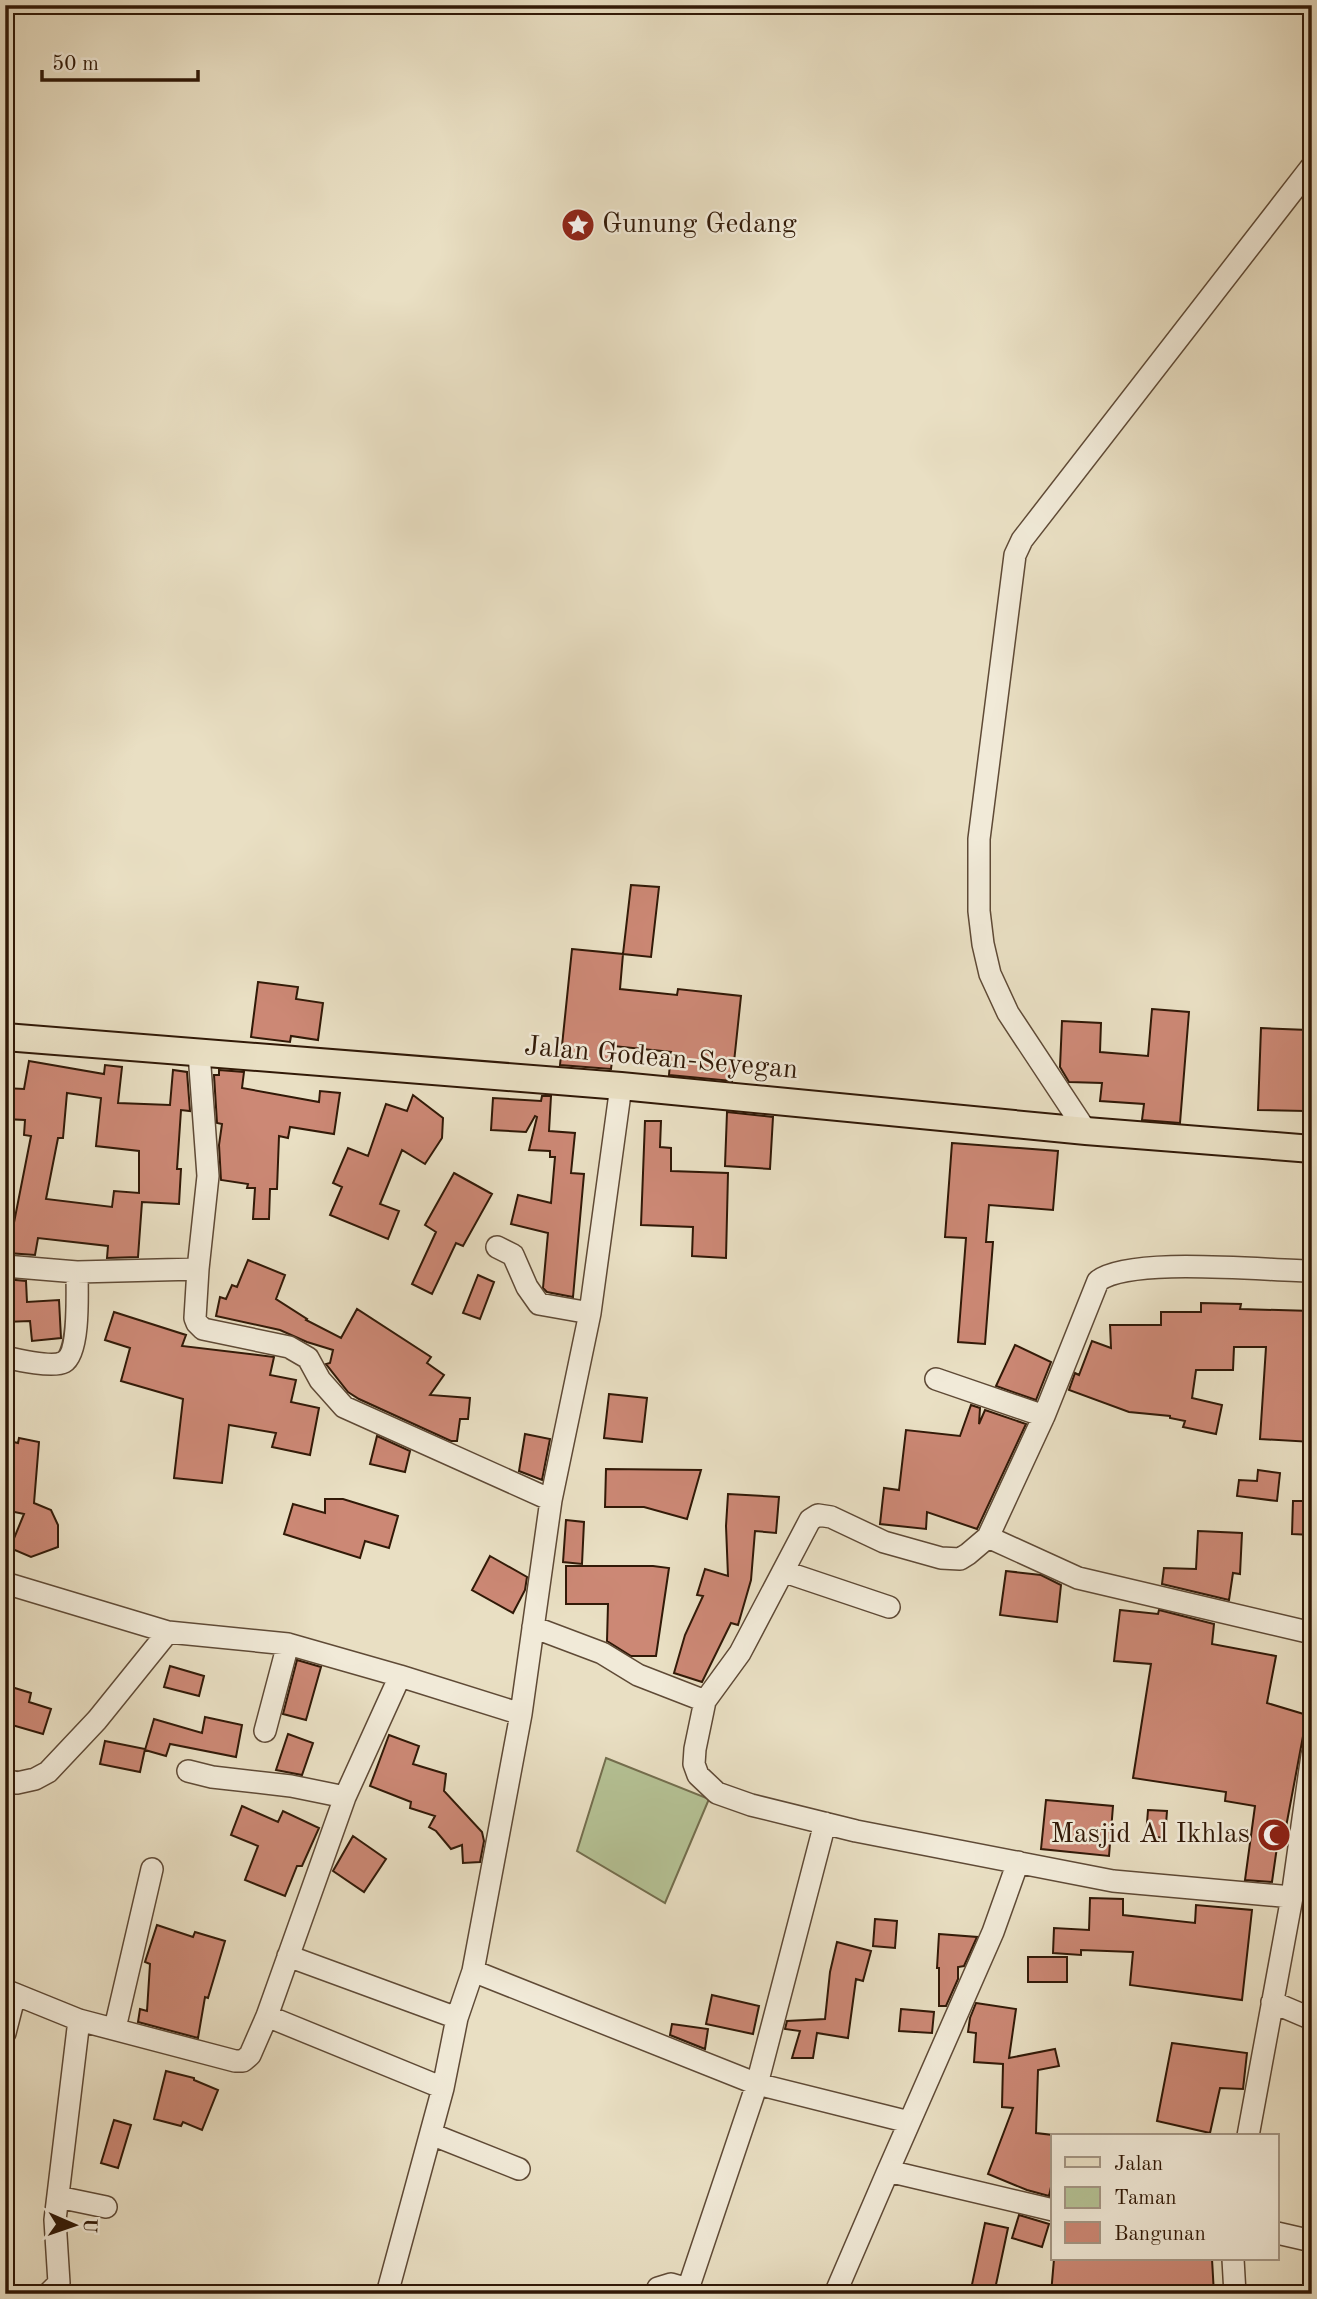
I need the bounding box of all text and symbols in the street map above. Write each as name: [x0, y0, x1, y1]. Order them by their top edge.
scale bar: [42, 38, 198, 82]
text: 50 m: [52, 54, 99, 75]
place icon: Gunung Gedang: [559, 206, 597, 244]
place label: Gunung Gedang: [602, 211, 797, 239]
street label: Jalan Godean-Seyegan: [523, 1033, 799, 1085]
mosque icon: Masjid Al Ikhlas: [1255, 1816, 1293, 1854]
place label: Masjid Al Ikhlas: [1050, 1821, 1250, 1849]
legend: [1051, 2134, 1278, 2260]
text: Jalan: [1114, 2154, 1163, 2175]
text: Taman: [1114, 2188, 1177, 2209]
north arrow: [38, 2190, 108, 2260]
text: U: [79, 2218, 98, 2233]
text: Bangunan: [1114, 2224, 1206, 2245]

